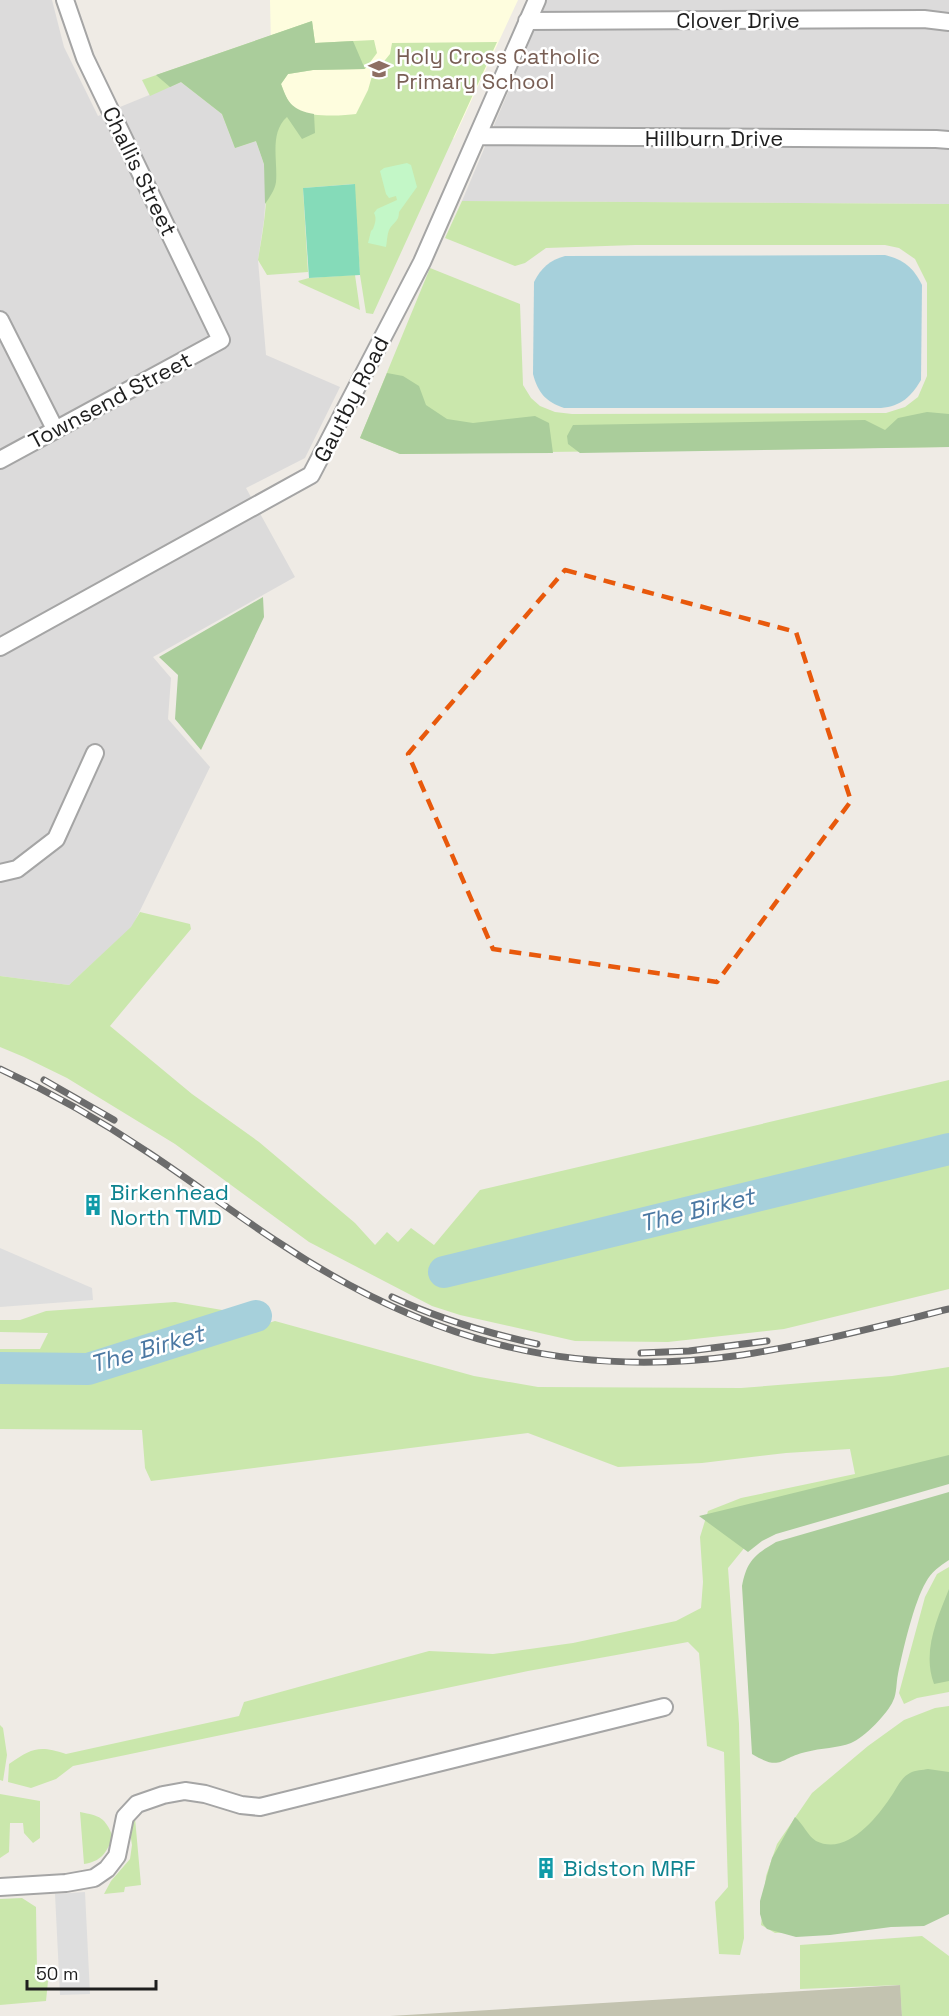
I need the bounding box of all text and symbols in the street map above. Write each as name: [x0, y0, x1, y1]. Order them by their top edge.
street label: Clover Drive: [676, 6, 800, 34]
place label: Holy Cross Catholic Primary School: [396, 42, 600, 95]
school or university icon: Holy Cross Catholic Primary School: [367, 57, 391, 81]
street label: Challis Street: [97, 102, 183, 240]
street label: Hillburn Drive: [645, 124, 783, 152]
street label: Gautby Road: [307, 331, 395, 467]
street label: Townsend Street: [24, 345, 196, 455]
place label: Birkenhead North TMD: [110, 1178, 229, 1231]
water label: The Birket: [636, 1180, 759, 1239]
building icon: Birkenhead North TMD: [81, 1193, 105, 1217]
water label: The Birket: [86, 1317, 209, 1380]
place label: Bidston MRF: [563, 1854, 696, 1882]
building icon: Bidston MRF: [534, 1856, 558, 1880]
scale bar: [27, 1953, 156, 1991]
text: 50 m: [36, 1962, 78, 1985]

